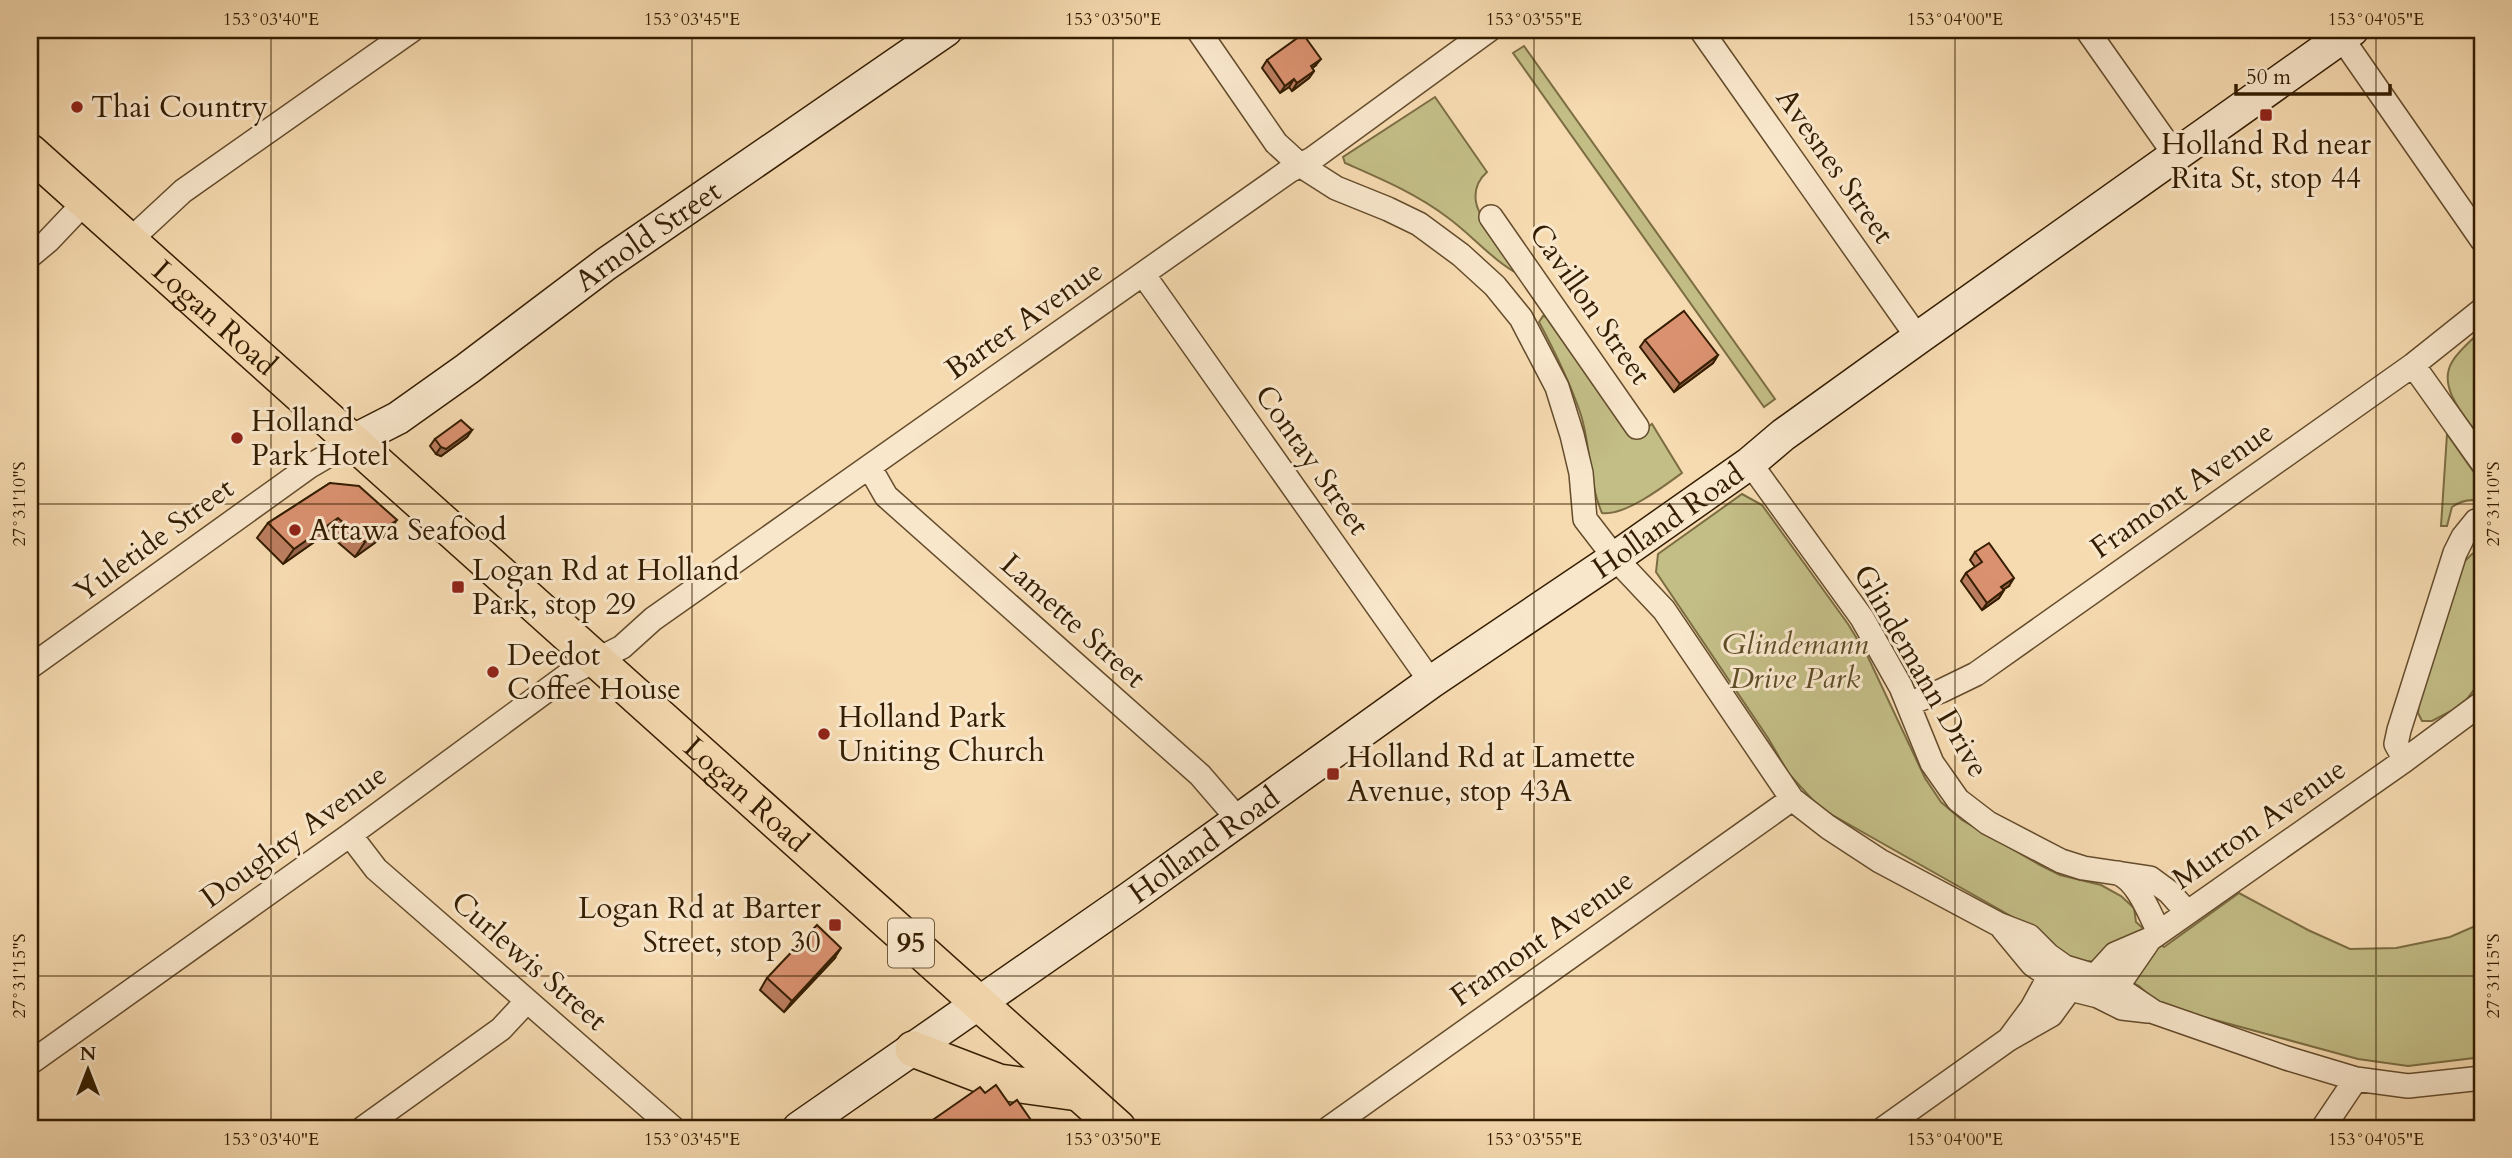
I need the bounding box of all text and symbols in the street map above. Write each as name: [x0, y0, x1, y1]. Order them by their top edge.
text: 153°03'40"E: [223, 7, 319, 32]
text: 153°03'45"E: [644, 7, 740, 32]
text: 153°03'50"E: [1065, 7, 1161, 32]
text: 153°03'55"E: [1486, 7, 1582, 32]
text: 153°04'00"E: [1907, 7, 2003, 32]
text: 153°04'05"E: [2328, 7, 2424, 32]
scale bar: [2236, 52, 2390, 96]
text: 50 m: [2246, 63, 2291, 92]
street label: Avesnes Street: [1766, 80, 1904, 252]
place label: Thai Country: [91, 87, 268, 128]
marker: Thai Country: [69, 99, 85, 115]
marker: Holland Rd near Rita St, stop 44: [2258, 107, 2274, 123]
place label: Holland Rd near Rita St, stop 44: [2161, 124, 2371, 199]
street label: Arnold Street: [566, 170, 729, 301]
street label: Cavillon Street: [1519, 215, 1661, 393]
street label: Logan Road: [143, 251, 286, 385]
street label: Barter Avenue: [937, 251, 1111, 389]
street label: Contay Street: [1245, 377, 1379, 544]
place label: Holland Park Hotel: [251, 401, 389, 476]
street label: Framont Avenue: [2082, 412, 2282, 568]
marker: Holland Park Hotel: [229, 430, 245, 446]
street label: Holland Road: [1584, 453, 1752, 588]
text: 27°31'10"S: [7, 462, 32, 546]
text: 27°31'10"S: [2481, 462, 2506, 546]
street label: Yuletide Street: [66, 468, 242, 612]
place label: Attawa Seafood: [309, 510, 507, 551]
marker: Attawa Seafood: [287, 522, 303, 538]
street label: Lamette Street: [991, 545, 1155, 698]
place label: Logan Rd at Holland Park, stop 29: [472, 550, 739, 625]
street label: Glindemann Drive: [1843, 557, 1999, 785]
marker: Logan Rd at Holland Park, stop 29: [450, 579, 466, 595]
park label: Glindemann Drive Park: [1722, 624, 1868, 699]
place label: Deedot Coffee House: [507, 635, 681, 710]
marker: Deedot Coffee House: [485, 664, 501, 680]
place label: Holland Park Uniting Church: [838, 697, 1045, 772]
marker: Holland Park Uniting Church: [816, 726, 832, 742]
street label: Logan Road: [675, 727, 818, 861]
place label: Holland Rd at Lamette Avenue, stop 43A: [1347, 737, 1636, 812]
street label: Murton Avenue: [2164, 749, 2354, 899]
street label: Doughty Avenue: [193, 754, 395, 918]
marker: Holland Rd at Lamette Avenue, stop 43A: [1325, 766, 1341, 782]
street label: Holland Road: [1120, 777, 1288, 913]
street label: Framont Avenue: [1442, 860, 1642, 1016]
street label: Curlewis Street: [442, 882, 616, 1041]
place label: Logan Rd at Barter Street, stop 30: [578, 888, 821, 963]
marker: Logan Rd at Barter Street, stop 30: [827, 917, 843, 933]
road number: 95: [888, 918, 934, 968]
text: 27°31'15"S: [7, 934, 32, 1018]
text: 27°31'15"S: [2481, 934, 2506, 1018]
north arrow: [52, 1036, 122, 1106]
text: N: [80, 1041, 97, 1067]
text: 153°03'40"E: [223, 1127, 319, 1152]
text: 153°03'45"E: [644, 1127, 740, 1152]
text: 153°03'50"E: [1065, 1127, 1161, 1152]
text: 153°03'55"E: [1486, 1127, 1582, 1152]
text: 153°04'00"E: [1907, 1127, 2003, 1152]
text: 153°04'05"E: [2328, 1127, 2424, 1152]

